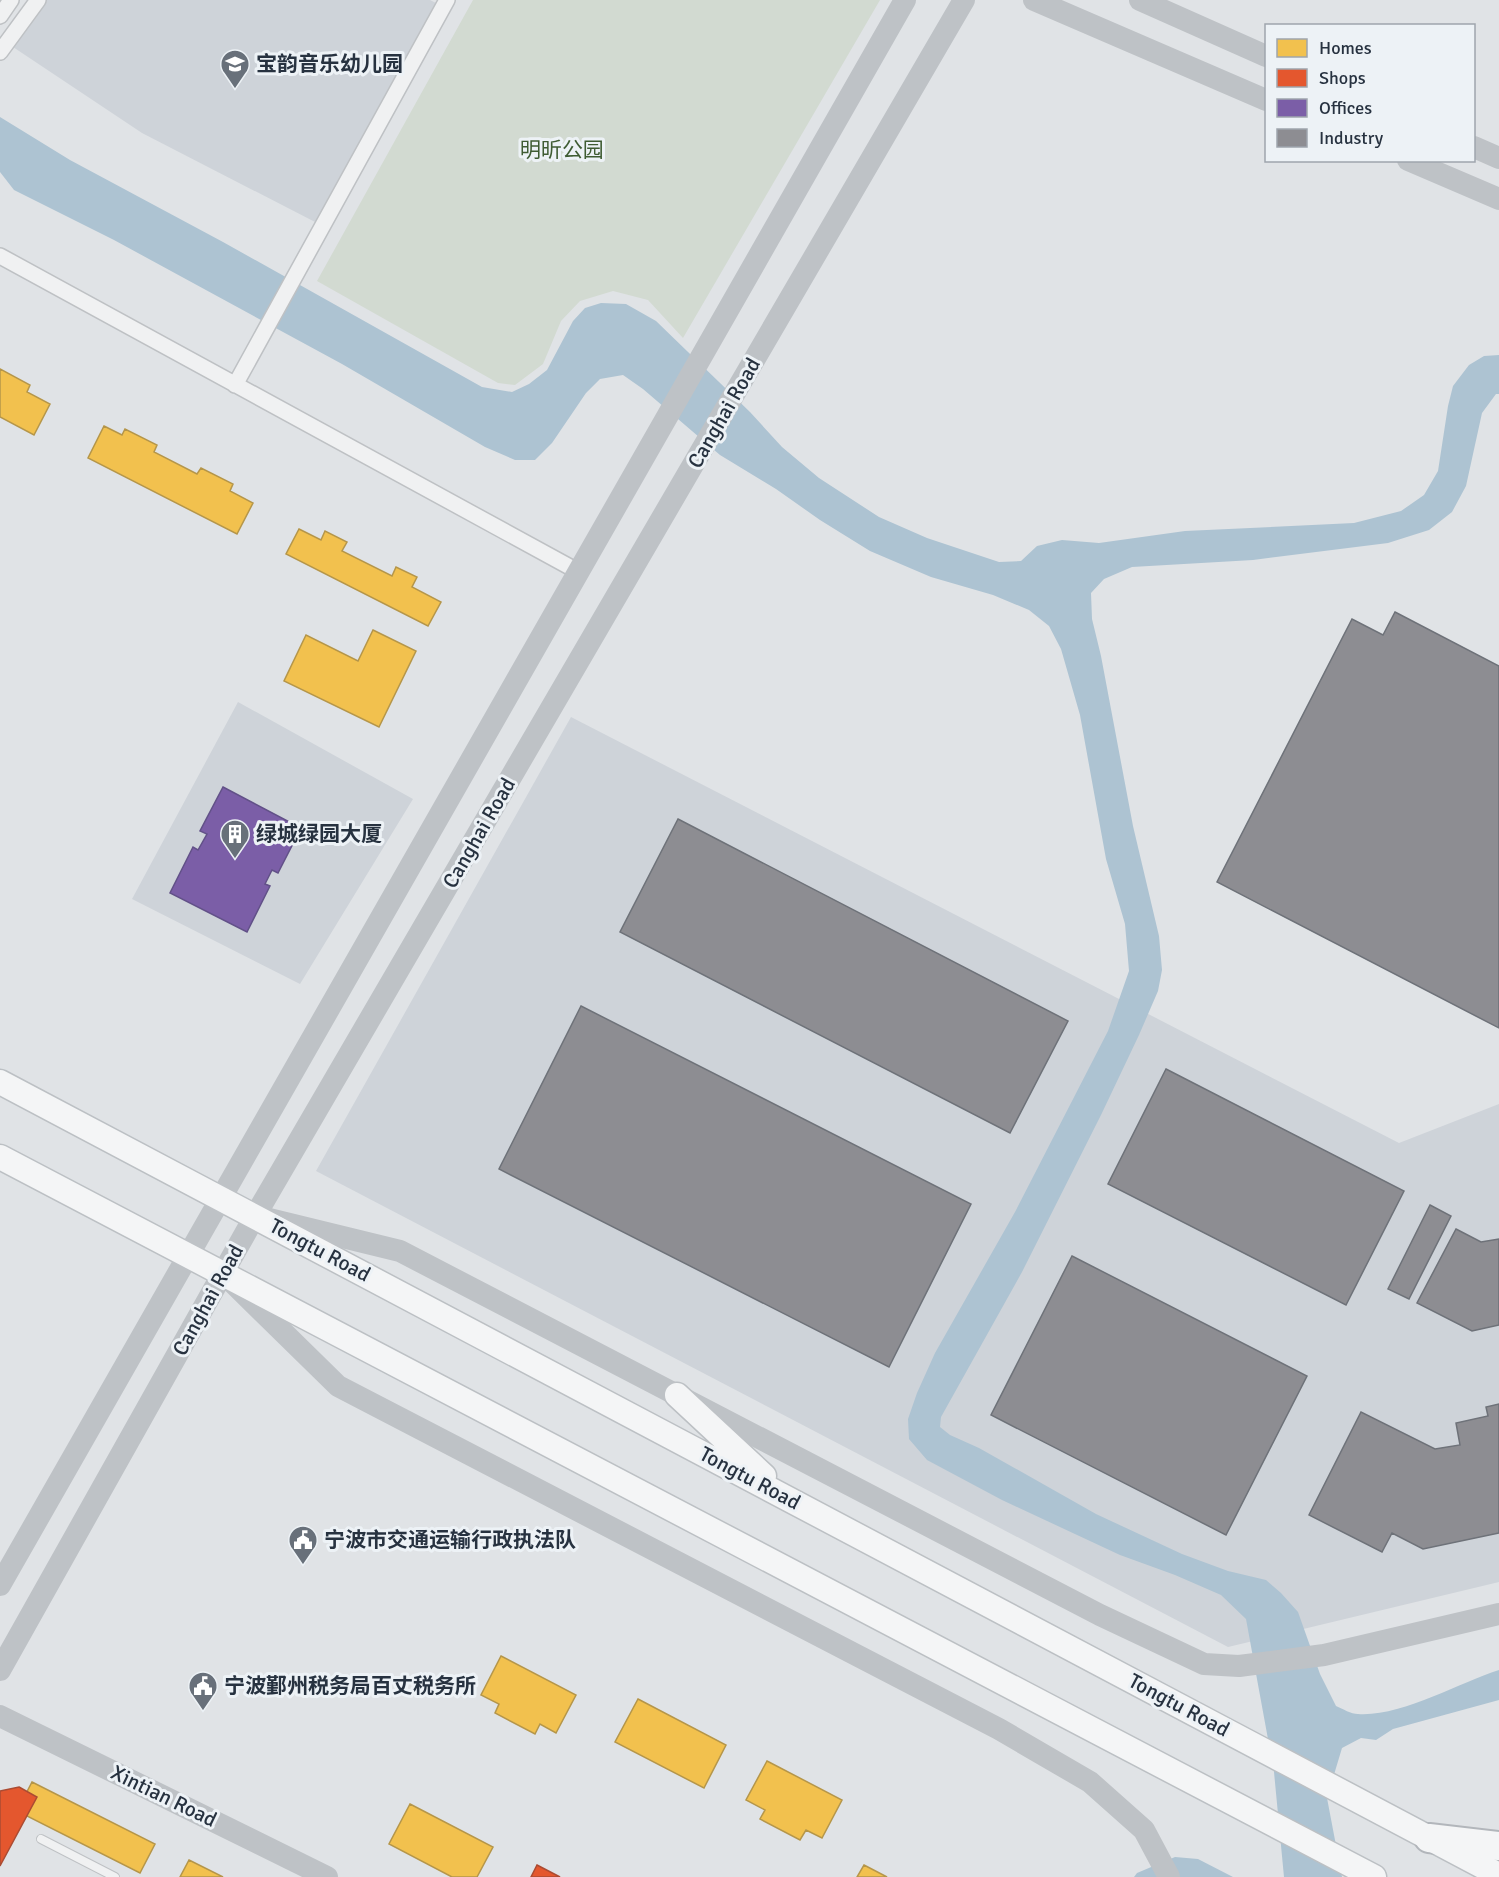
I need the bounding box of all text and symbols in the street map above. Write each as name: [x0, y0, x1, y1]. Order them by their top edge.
legend: [1265, 24, 1475, 162]
text: Homes: [1319, 37, 1372, 59]
school or university icon: 宝韵音乐幼儿园: [219, 48, 251, 90]
place label: 宝韵音乐幼儿园: [256, 51, 403, 77]
text: Shops: [1319, 67, 1366, 89]
text: Offices: [1319, 97, 1372, 119]
text: Industry: [1319, 127, 1384, 149]
park label: 明昕公园: [520, 137, 604, 163]
street label: Canghai Road: [682, 353, 766, 473]
street label: Canghai Road: [437, 773, 521, 893]
building icon: 绿城绿园大厦: [219, 818, 251, 860]
place label: 绿城绿园大厦: [256, 821, 382, 847]
street label: Tongtu Road: [265, 1213, 375, 1287]
street label: Canghai Road: [167, 1240, 249, 1360]
street label: Tongtu Road: [695, 1441, 805, 1515]
public building icon: 宁波市交通运输行政执法队: [287, 1524, 319, 1566]
place label: 宁波市交通运输行政执法队: [324, 1527, 576, 1553]
street label: Tongtu Road: [1124, 1668, 1234, 1742]
public building icon: 宁波鄞州税务局百丈税务所: [187, 1670, 219, 1712]
place label: 宁波鄞州税务局百丈税务所: [224, 1673, 476, 1699]
street label: Xintian Road: [107, 1759, 221, 1833]

